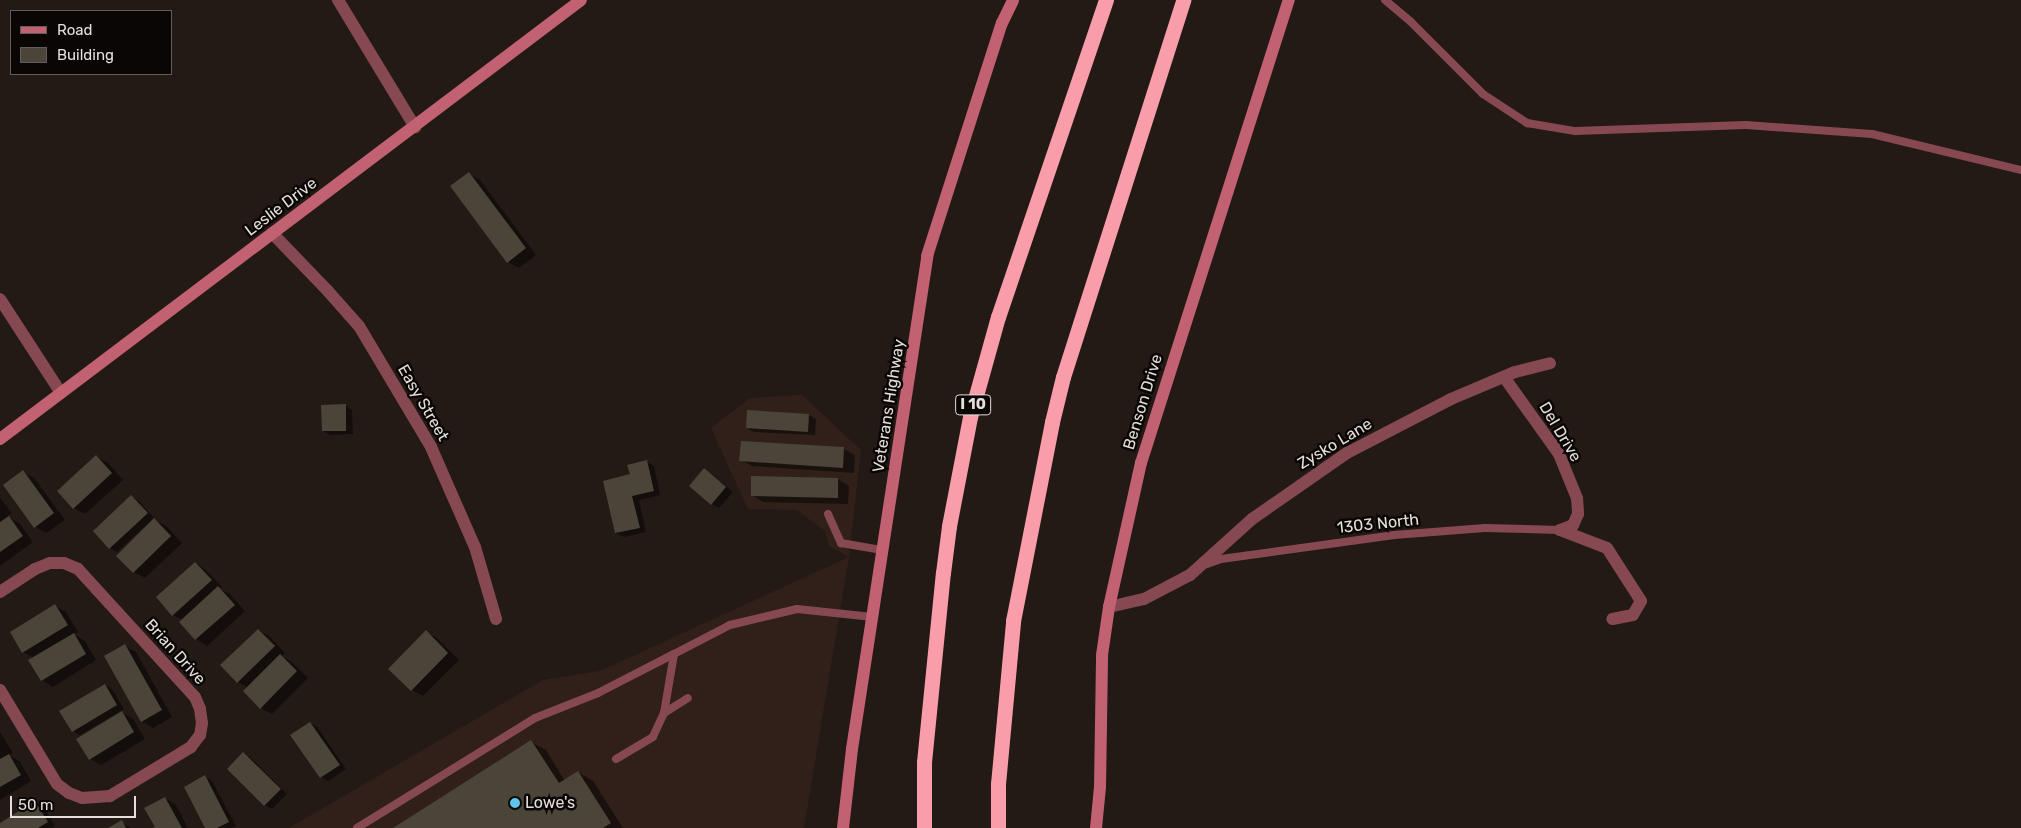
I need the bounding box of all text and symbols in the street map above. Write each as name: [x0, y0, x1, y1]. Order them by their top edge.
legend: [10, 10, 172, 75]
text: Road: [57, 21, 93, 39]
text: Building: [57, 46, 114, 64]
street label: Leslie Drive: [241, 174, 321, 240]
street label: Veterans Highway: [869, 338, 909, 474]
street label: Benson Drive: [1119, 352, 1167, 452]
street label: Easy Street: [393, 361, 453, 445]
road number: I 10: [954, 392, 992, 418]
street label: Del Drive: [1535, 399, 1585, 465]
street label: Zysko Lane: [1294, 414, 1376, 474]
street label: 1303 North: [1336, 510, 1420, 538]
street label: Brian Drive: [141, 615, 209, 689]
scale bar: [12, 786, 139, 818]
place label: Lowe's: [525, 793, 575, 813]
text: 50 m: [18, 796, 53, 814]
marker: Lowe's: [509, 797, 521, 809]

